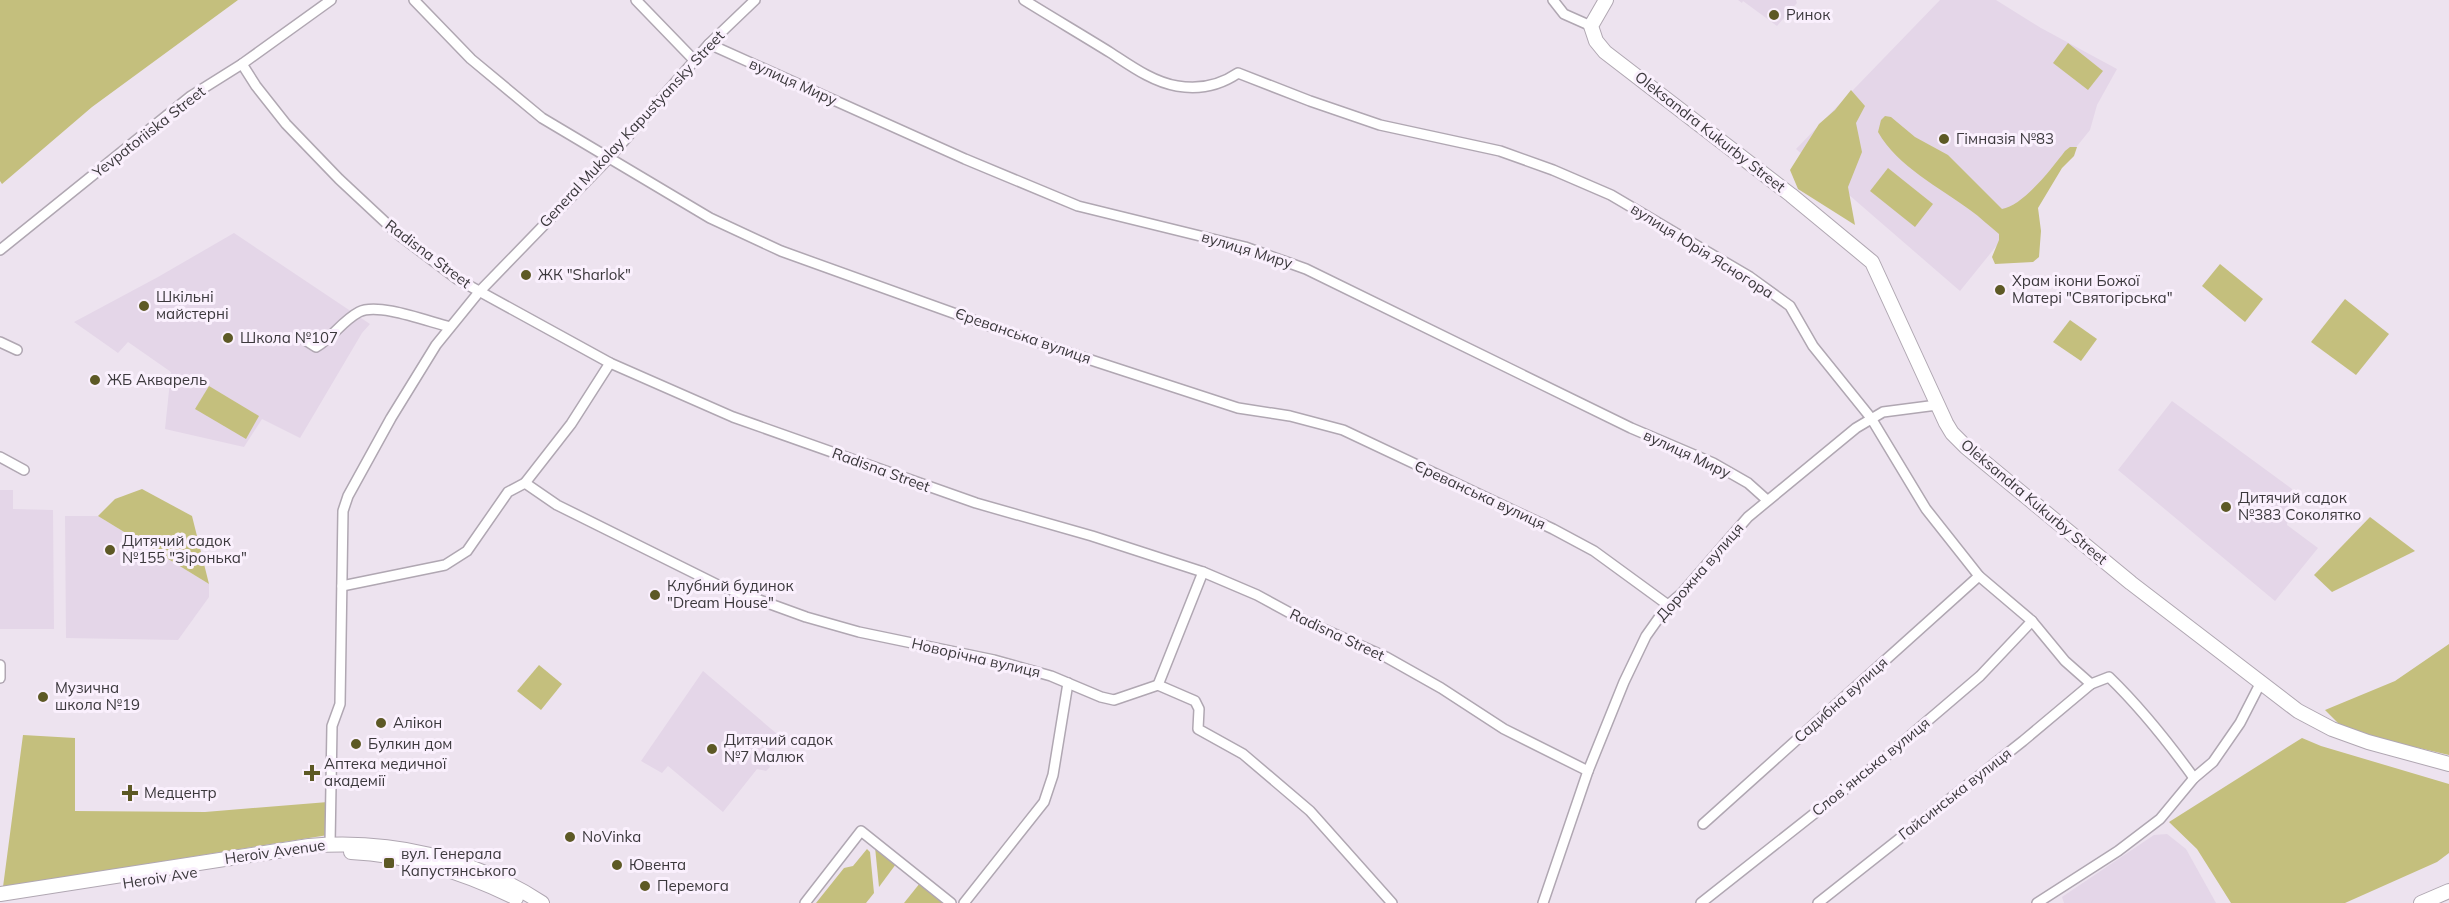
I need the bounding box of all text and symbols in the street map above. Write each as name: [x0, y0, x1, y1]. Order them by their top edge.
place label: Ринок: [1786, 5, 1831, 24]
marker: Ринок: [1767, 8, 1781, 22]
street label: General Mukolay Kapustyansky Street: [535, 26, 728, 231]
street label: вулиця Миру: [746, 54, 840, 109]
street label: Oleksandra Kukurby Street: [1631, 67, 1789, 196]
street label: Yevpatoriiska Street: [88, 82, 209, 182]
place label: Гімназія №83: [1956, 129, 2054, 148]
marker: Гімназія №83: [1937, 132, 1951, 146]
street label: вулиця Юрія Ясногора: [1627, 199, 1777, 302]
street label: Radisna Street: [382, 215, 475, 292]
street label: вулиця Миру: [1199, 227, 1295, 272]
place label: ЖК "Sharlok": [538, 265, 631, 284]
marker: ЖК "Sharlok": [519, 268, 533, 282]
place label: Храм ікони Божої Матері "Святогірська": [2012, 271, 2173, 307]
marker: Храм ікони Божої Матері "Святогірська": [1993, 283, 2007, 297]
place label: Шкільні майстерні: [156, 287, 229, 323]
marker: Шкільні майстерні: [137, 299, 151, 313]
street label: Єреванська вулиця: [953, 303, 1094, 368]
place label: Школа №107: [240, 328, 338, 347]
marker: Школа №107: [221, 331, 235, 345]
place label: ЖБ Акварель: [107, 370, 207, 389]
marker: ЖБ Акварель: [88, 373, 102, 387]
street label: вулиця Миру: [1641, 425, 1734, 482]
street label: Oleksandra Kukurby Street: [1957, 435, 2111, 569]
street label: Radisna Street: [830, 443, 933, 496]
street label: Єреванська вулиця: [1412, 456, 1549, 533]
place label: Дитячий садок №383 Соколятко: [2238, 488, 2361, 524]
marker: Дитячий садок №383 Соколятко: [2219, 500, 2233, 514]
street label: Дорожна вулиця: [1652, 519, 1747, 625]
place label: Дитячий садок №155 "Зіронька": [122, 531, 247, 567]
marker: Дитячий садок №155 "Зіронька": [103, 543, 117, 557]
place label: Клубний будинок "Dream House": [667, 576, 795, 612]
marker: Клубний будинок "Dream House": [648, 588, 662, 602]
street label: Radisna Street: [1287, 604, 1388, 665]
street label: Новорічна вулиця: [910, 633, 1042, 682]
street label: Садибна вулиця: [1790, 653, 1891, 747]
place label: Музична школа №19: [55, 678, 140, 714]
marker: Музична школа №19: [36, 690, 50, 704]
place label: Алікон: [393, 713, 442, 732]
street label: Словʼянська вулиця: [1808, 713, 1934, 820]
marker: Алікон: [374, 716, 388, 730]
place label: Дитячий садок №7 Малюк: [724, 730, 834, 766]
place label: Булкин дом: [368, 734, 452, 753]
marker: Булкин дом: [349, 737, 363, 751]
marker: Дитячий садок №7 Малюк: [705, 742, 719, 756]
street label: Гайсинська вулиця: [1894, 744, 2015, 844]
place label: Аптека медичної академії: [324, 754, 447, 790]
marker: Аптека медичної академії: [305, 766, 319, 780]
place label: Медцентр: [144, 783, 217, 802]
marker: Медцентр: [121, 784, 139, 802]
place label: NoVinka: [582, 827, 641, 846]
marker: NoVinka: [563, 830, 577, 844]
street label: Heroiv Avenue: [223, 835, 326, 868]
place label: вул. Генерала Капустянського: [401, 844, 517, 880]
place label: Ювента: [629, 855, 686, 874]
marker: вул. Генерала Капустянського: [382, 856, 396, 870]
marker: Ювента: [610, 858, 624, 872]
street label: Heroiv Ave: [121, 862, 199, 893]
place label: Перемога: [657, 876, 729, 895]
marker: Перемога: [638, 879, 652, 893]

